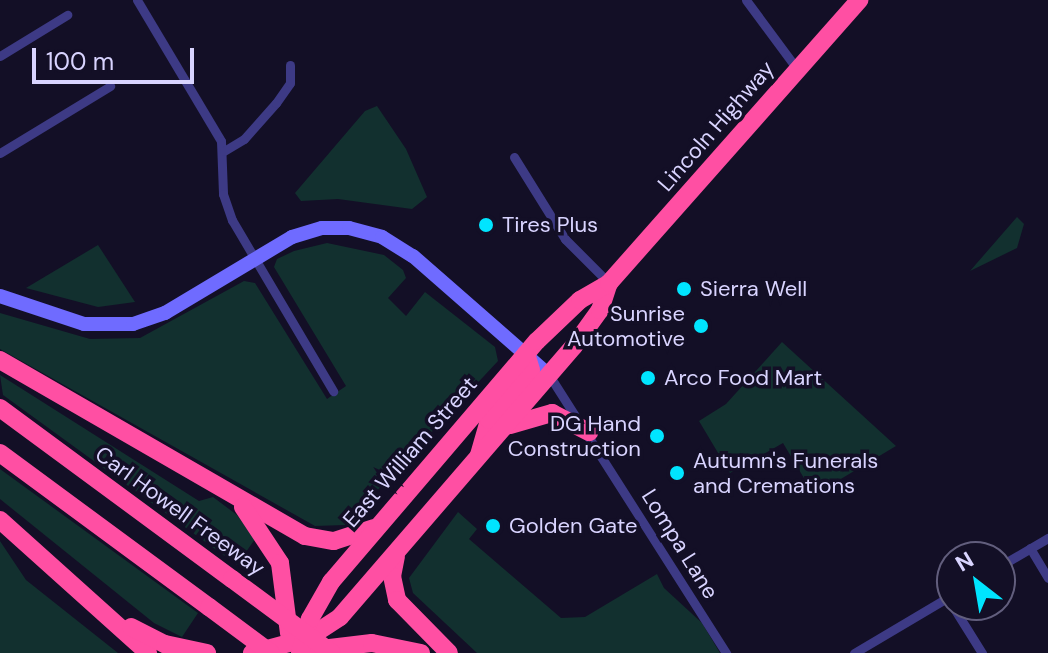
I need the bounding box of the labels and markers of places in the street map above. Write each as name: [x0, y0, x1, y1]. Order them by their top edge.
place label: Tires Plus: [502, 212, 598, 238]
marker: Tires Plus: [477, 216, 495, 234]
place label: Sierra Well: [700, 276, 807, 302]
marker: Sierra Well: [675, 280, 693, 298]
place label: Sunrise Automotive: [567, 300, 685, 352]
marker: Sunrise Automotive: [692, 317, 710, 335]
place label: Arco Food Mart: [664, 365, 822, 391]
marker: Arco Food Mart: [639, 369, 657, 387]
place label: DG Hand Construction: [508, 410, 641, 462]
marker: DG Hand Construction: [648, 427, 666, 445]
place label: Autumn's Funerals and Cremations: [693, 447, 878, 498]
marker: Autumn's Funerals and Cremations: [668, 464, 686, 482]
place label: Golden Gate: [509, 513, 638, 539]
marker: Golden Gate: [484, 517, 502, 535]

